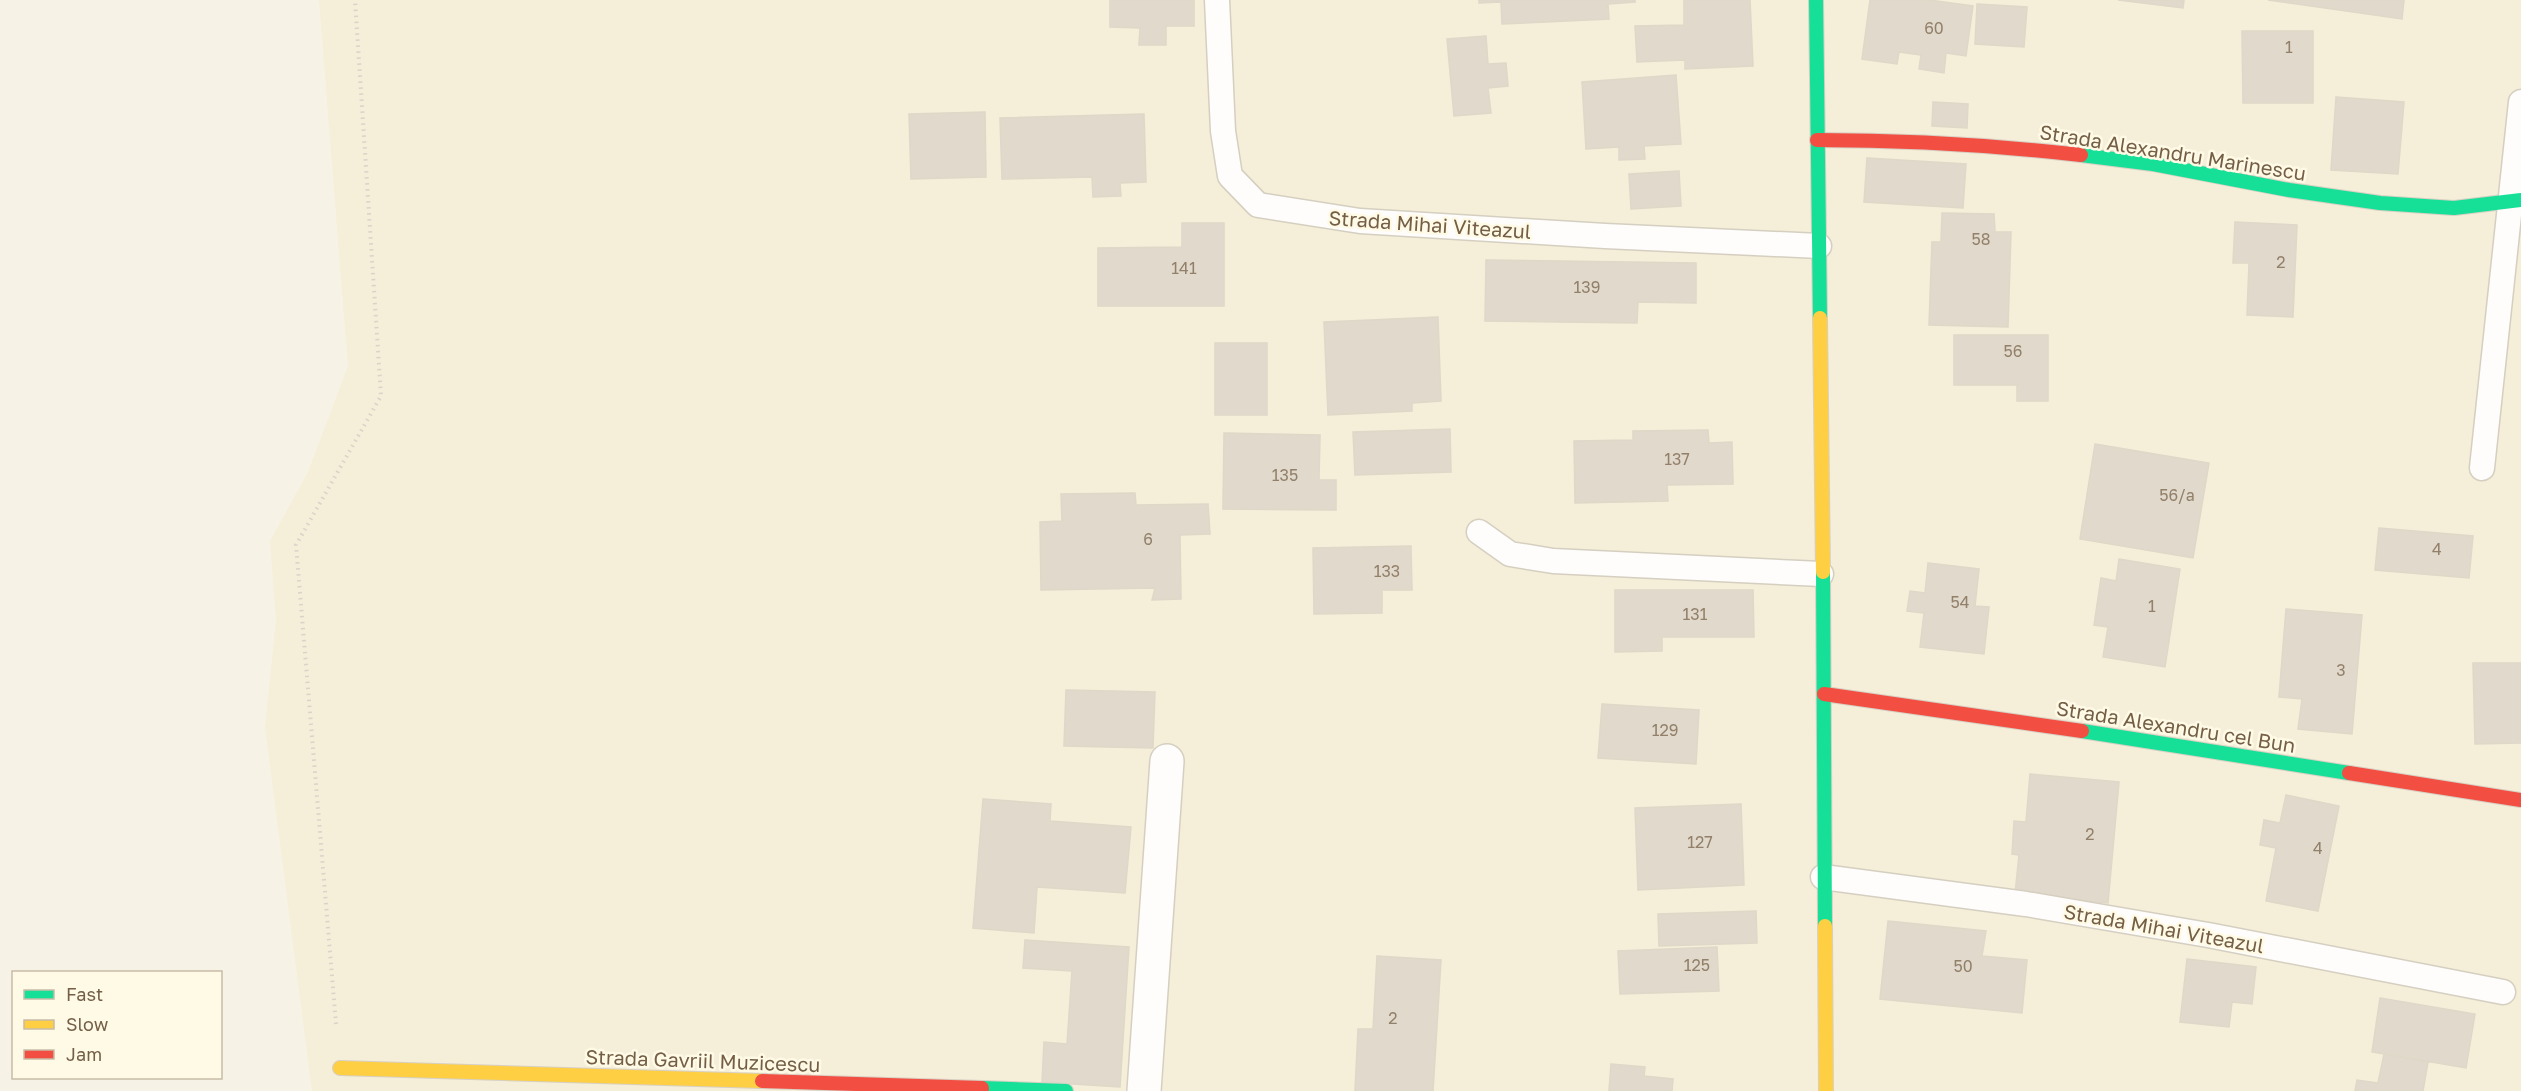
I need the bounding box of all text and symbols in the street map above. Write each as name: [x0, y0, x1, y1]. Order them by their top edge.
house number: 60: [1924, 18, 1944, 38]
house number: 1: [2285, 37, 2293, 57]
street label: Strada Alexandru Marinescu: [2038, 119, 2308, 185]
street label: Strada Mihai Viteazul: [1328, 205, 1532, 243]
house number: 58: [1971, 229, 1991, 249]
house number: 2: [2276, 252, 2286, 272]
house number: 141: [1171, 258, 1197, 278]
house number: 139: [1574, 277, 1600, 297]
house number: 56: [2004, 341, 2022, 361]
house number: 137: [1664, 449, 1690, 469]
house number: 135: [1272, 465, 1298, 485]
house number: 56/a: [2159, 485, 2195, 505]
house number: 6: [1143, 529, 1153, 549]
house number: 4: [2432, 539, 2442, 559]
house number: 133: [1374, 561, 1400, 581]
house number: 54: [1950, 592, 1970, 612]
house number: 1: [2148, 596, 2156, 616]
house number: 131: [1683, 604, 1708, 624]
house number: 3: [2336, 660, 2346, 680]
street label: Strada Alexandru cel Bun: [2055, 695, 2297, 757]
house number: 129: [1652, 720, 1678, 740]
house number: 2: [2085, 824, 2095, 844]
house number: 127: [1687, 832, 1713, 852]
house number: 4: [2313, 838, 2323, 858]
street label: Strada Mihai Viteazul: [2062, 899, 2266, 957]
house number: 125: [1684, 955, 1710, 975]
house number: 50: [1953, 956, 1973, 976]
legend: [12, 971, 222, 1079]
text: Fast: [66, 983, 103, 1005]
house number: 2: [1388, 1008, 1398, 1028]
text: Slow: [66, 1013, 109, 1035]
text: Jam: [66, 1043, 102, 1065]
street label: Strada Gavriil Muzicescu: [585, 1044, 821, 1076]

